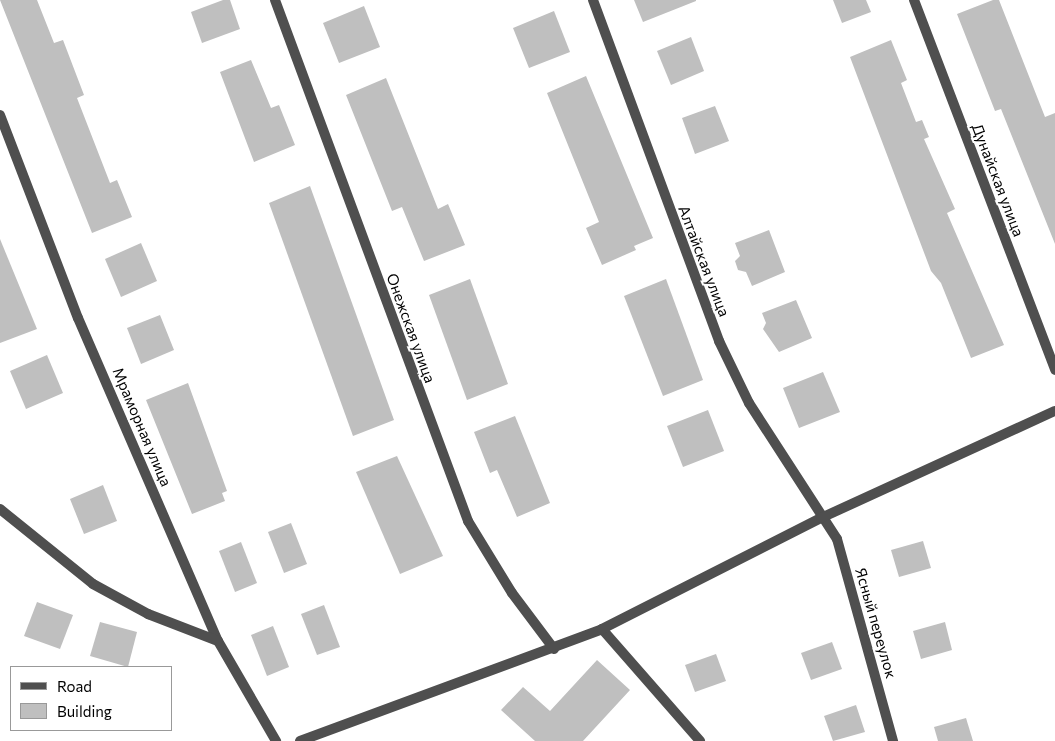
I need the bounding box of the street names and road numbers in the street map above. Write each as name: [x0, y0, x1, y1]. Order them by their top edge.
street label: Дунайская улица: [968, 121, 1028, 239]
street label: Алтайская улица: [675, 203, 733, 319]
street label: Онежская улица: [383, 271, 439, 385]
street label: Мраморная улица: [109, 365, 175, 489]
street label: Ясный переулок: [852, 566, 900, 680]

